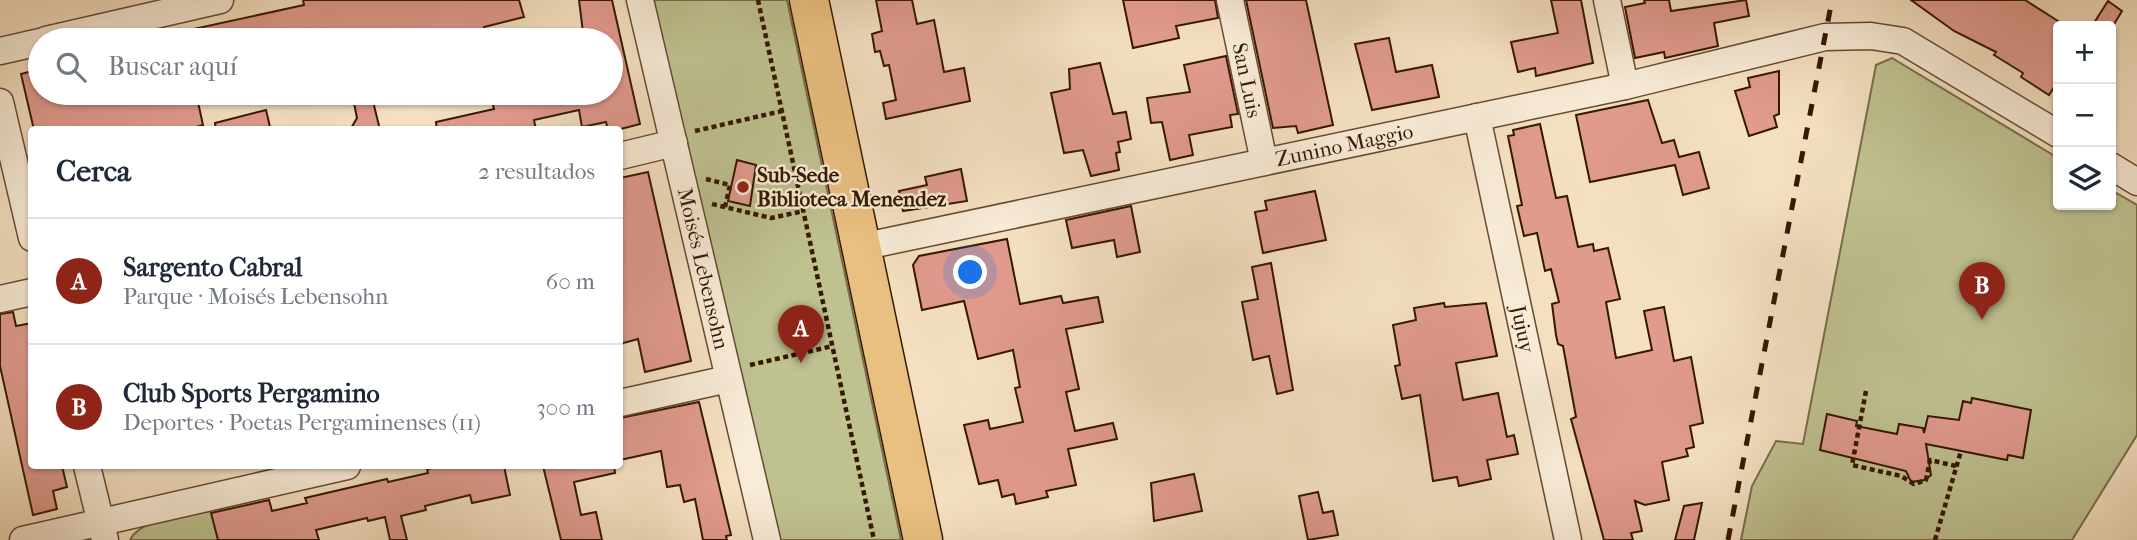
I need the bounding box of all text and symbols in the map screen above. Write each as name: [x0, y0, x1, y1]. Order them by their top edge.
map controls: [2053, 21, 2116, 210]
button: +: [2053, 21, 2116, 84]
search box: [28, 28, 623, 105]
street label: San Luis: [1227, 41, 1266, 120]
icon: search: [52, 48, 90, 86]
text: Buscar aquí: [108, 51, 237, 82]
button: −: [2053, 84, 2116, 147]
street label: Zunino Maggio: [1273, 119, 1415, 171]
button: layers: [2053, 147, 2116, 210]
text: Cerca: [56, 154, 131, 189]
text: 2 resultados: [478, 158, 595, 185]
place label: Sub-Sede Biblioteca Menendez: [757, 163, 947, 211]
marker: Sub-Sede Biblioteca Menendez: [735, 179, 751, 195]
street label: Moisés Lebensohn: [673, 186, 734, 352]
text: Sargento Cabral: [123, 252, 302, 283]
your location: [953, 255, 987, 289]
pin: B: [1959, 262, 2005, 320]
text: A: [72, 268, 86, 295]
text: 60 m: [546, 268, 595, 295]
text: Parque · Moisés Lebensohn: [123, 283, 388, 310]
street label: Jujuy: [1505, 301, 1540, 356]
pin: A: [778, 305, 824, 363]
text: Club Sports Pergamino: [123, 378, 380, 409]
text: B: [72, 394, 86, 421]
text: 300 m: [536, 394, 595, 421]
text: Deportes · Poetas Pergaminenses (11): [123, 409, 481, 436]

